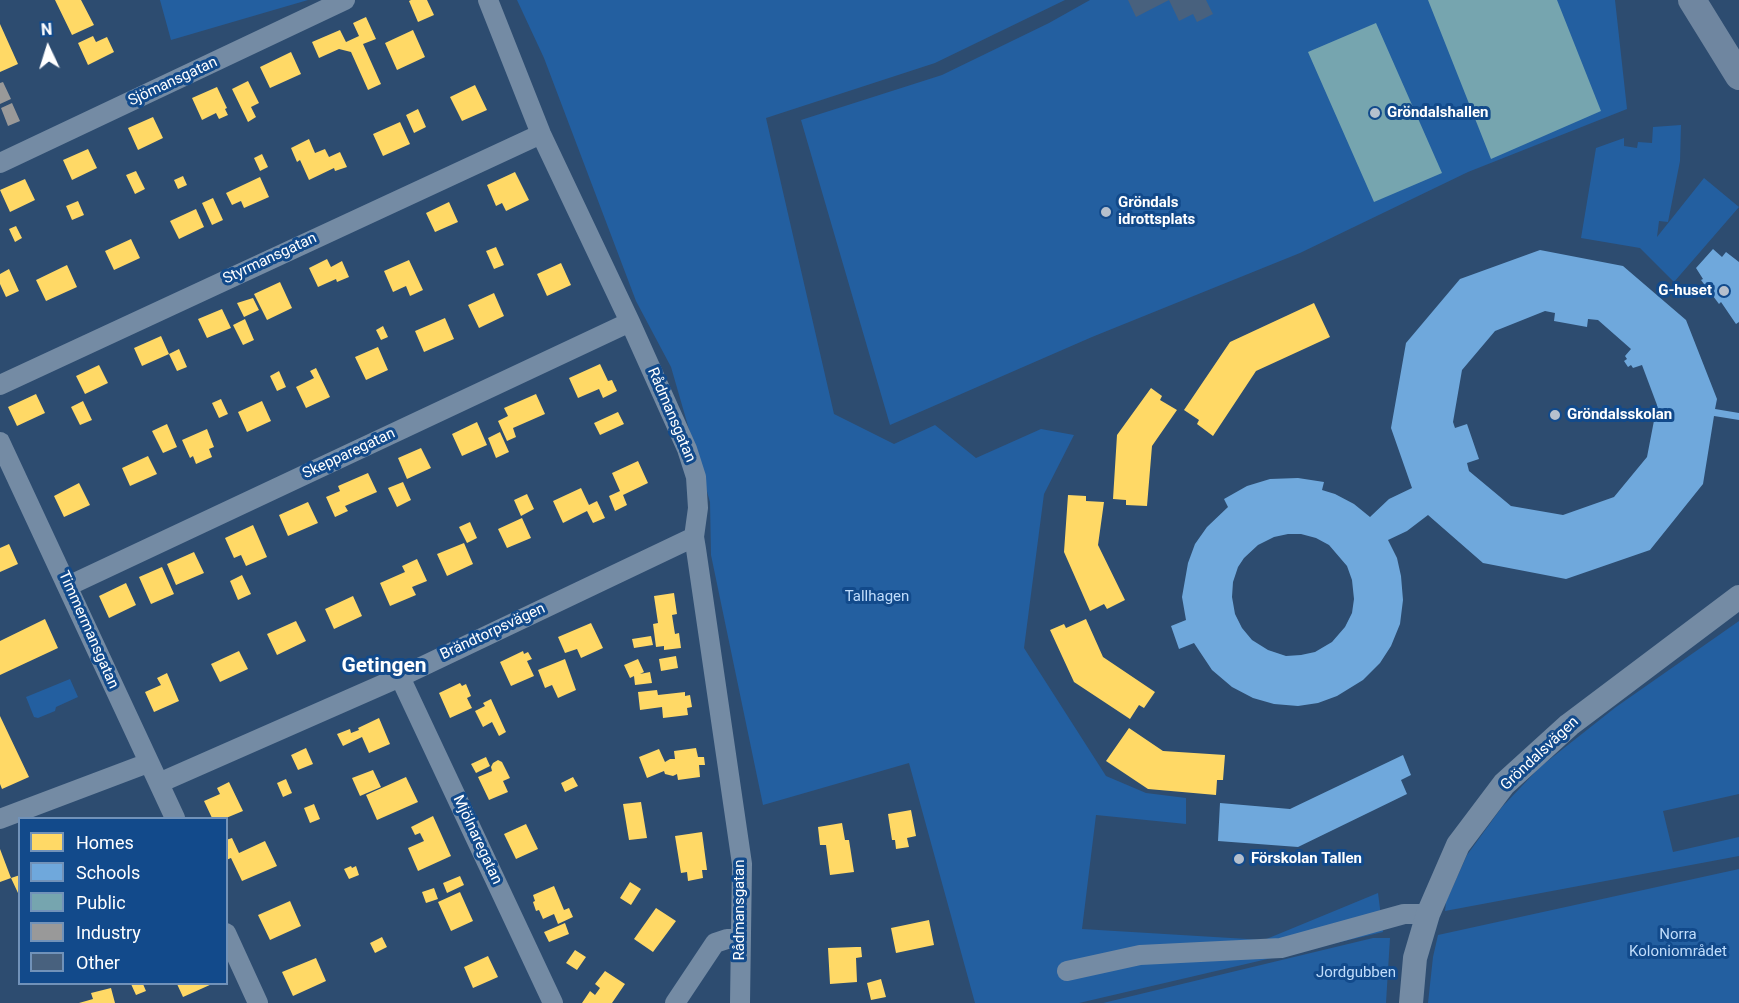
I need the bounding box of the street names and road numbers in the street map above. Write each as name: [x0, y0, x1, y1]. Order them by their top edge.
street label: Sjömansgatan: [126, 53, 220, 111]
street label: Styrmansgatan: [220, 229, 320, 289]
street label: Rådmansgatan: [643, 365, 699, 465]
street label: Skepparegatan: [300, 425, 398, 483]
street label: Timmermansgatan: [54, 568, 122, 692]
street label: Brändtorpsvägen: [438, 600, 548, 664]
street label: Gröndalsvägen: [1497, 713, 1583, 795]
street label: Mjölnaregatan: [449, 793, 505, 887]
street label: Rådmansgatan: [731, 859, 749, 961]

